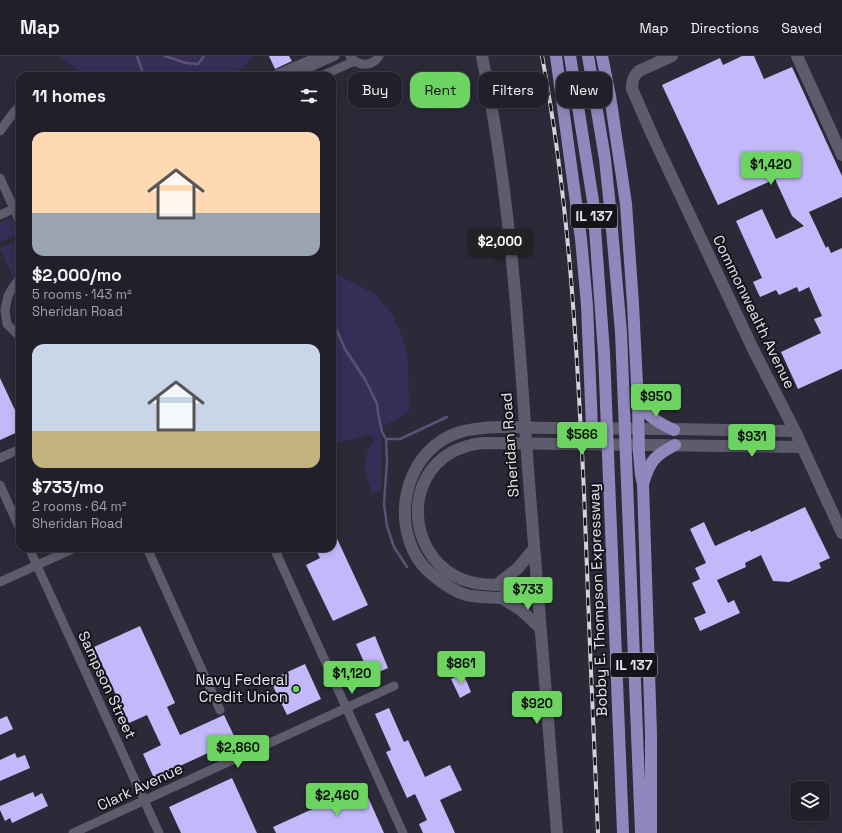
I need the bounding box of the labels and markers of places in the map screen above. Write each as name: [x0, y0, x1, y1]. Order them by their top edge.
pin: $1,420: [738, 152, 804, 186]
pin: $2,000: [467, 229, 533, 263]
pin: $950: [632, 384, 680, 418]
pin: $566: [558, 422, 606, 456]
pin: $931: [728, 424, 776, 458]
pin: $733: [504, 577, 552, 611]
pin: $861: [437, 651, 485, 685]
pin: $1,120: [319, 661, 385, 695]
place label: Navy Federal Credit Union: [196, 670, 288, 706]
marker: Navy Federal Credit Union: [291, 684, 301, 694]
pin: $920: [513, 691, 561, 725]
pin: $2,860: [205, 735, 271, 769]
pin: $2,460: [304, 783, 370, 817]

